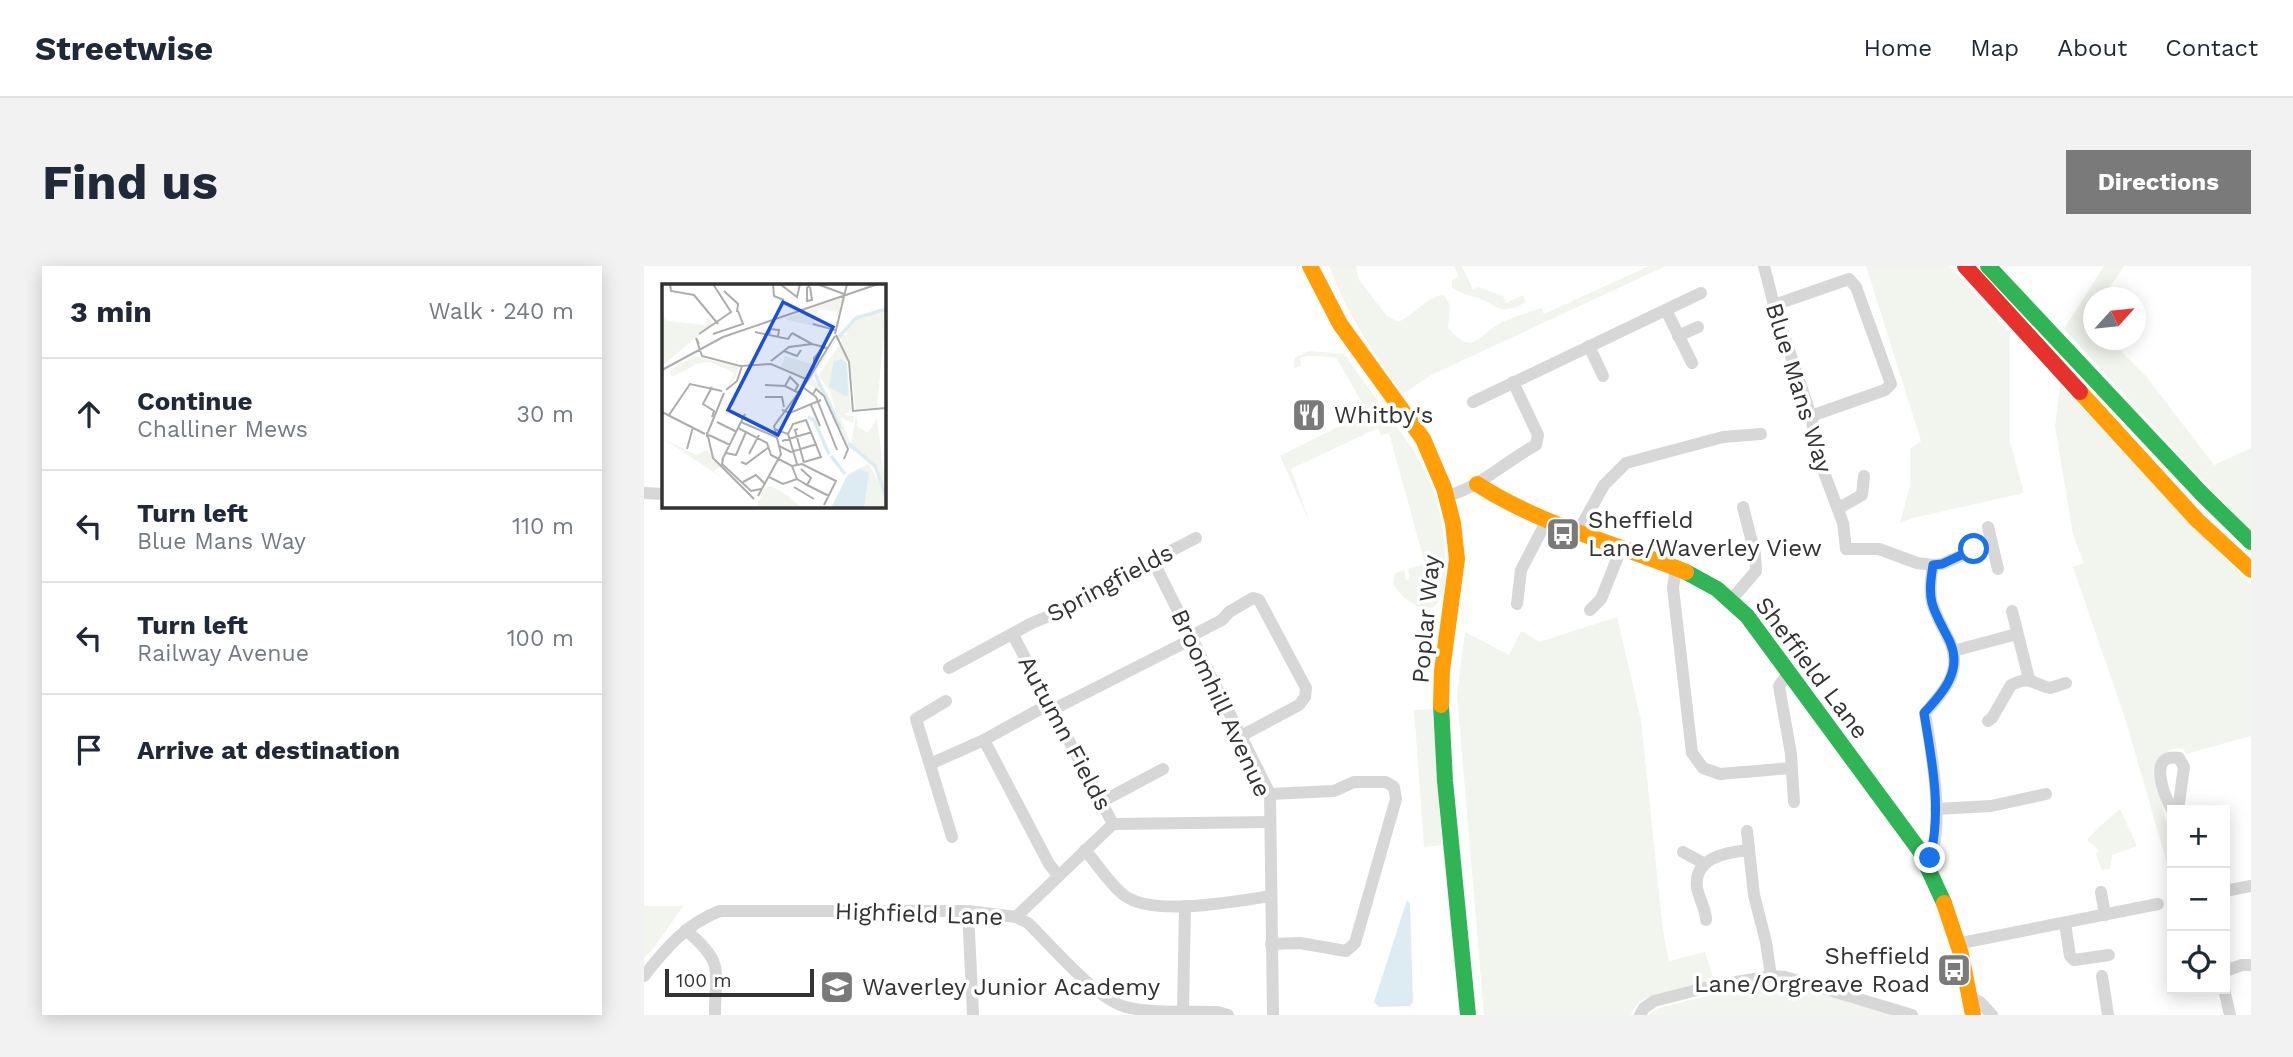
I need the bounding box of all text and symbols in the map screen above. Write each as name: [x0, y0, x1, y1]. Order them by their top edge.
text: Streetwise: [35, 29, 213, 68]
text: Home: [1864, 34, 1932, 62]
text: Map: [1970, 34, 2019, 62]
text: About: [2057, 34, 2127, 62]
text: Contact: [2165, 34, 2258, 62]
button: Directions: [2066, 150, 2251, 214]
text: Find us: [42, 153, 218, 211]
inset map: [662, 284, 886, 508]
north arrow: [2083, 287, 2146, 350]
text: 3 min: [70, 294, 152, 329]
text: Walk · 240 m: [429, 298, 574, 325]
street label: Blue Mans Way: [1760, 300, 1838, 477]
text: Continue: [137, 386, 253, 416]
icon: ahead: [70, 395, 108, 433]
restaurant icon: Whitby's: [1290, 396, 1328, 434]
text: 30 m: [517, 401, 574, 428]
place label: Whitby's: [1334, 401, 1433, 429]
text: Challiner Mews: [137, 416, 308, 443]
text: Turn left: [137, 498, 248, 528]
place label: Sheffield Lane/Waverley View: [1588, 506, 1822, 562]
icon: left: [70, 507, 108, 545]
text: 110 m: [512, 513, 574, 540]
bus stop icon: Sheffield Lane/Waverley View: [1544, 515, 1582, 553]
text: Blue Mans Way: [137, 528, 306, 555]
route start: [1958, 533, 1989, 564]
street label: Springfields: [1042, 538, 1178, 628]
street label: Poplar Way: [1406, 553, 1446, 684]
street label: Sheffield Lane: [1750, 592, 1874, 744]
street label: Broomhill Avenue: [1165, 605, 1277, 801]
text: Turn left: [137, 610, 248, 640]
icon: left: [70, 619, 108, 657]
text: 100 m: [507, 625, 574, 652]
text: Railway Avenue: [137, 640, 309, 667]
street label: Autumn Fields: [1012, 651, 1118, 815]
icon: arrive: [70, 731, 108, 769]
text: Arrive at destination: [137, 735, 400, 765]
map controls: [2167, 805, 2230, 994]
button: +: [2167, 805, 2230, 868]
route end: [1914, 842, 1945, 873]
button: −: [2167, 868, 2230, 931]
street label: Highfield Lane: [834, 897, 1004, 931]
button: locate: [2167, 931, 2230, 994]
place label: Sheffield Lane/Orgreave Road: [1694, 942, 1930, 998]
bus stop icon: Sheffield Lane/Orgreave Road: [1935, 951, 1973, 989]
scale bar: [665, 966, 814, 998]
school or university icon: Waverley Junior Academy: [818, 968, 856, 1006]
text: 100 m: [676, 969, 732, 992]
place label: Waverley Junior Academy: [862, 973, 1161, 1001]

